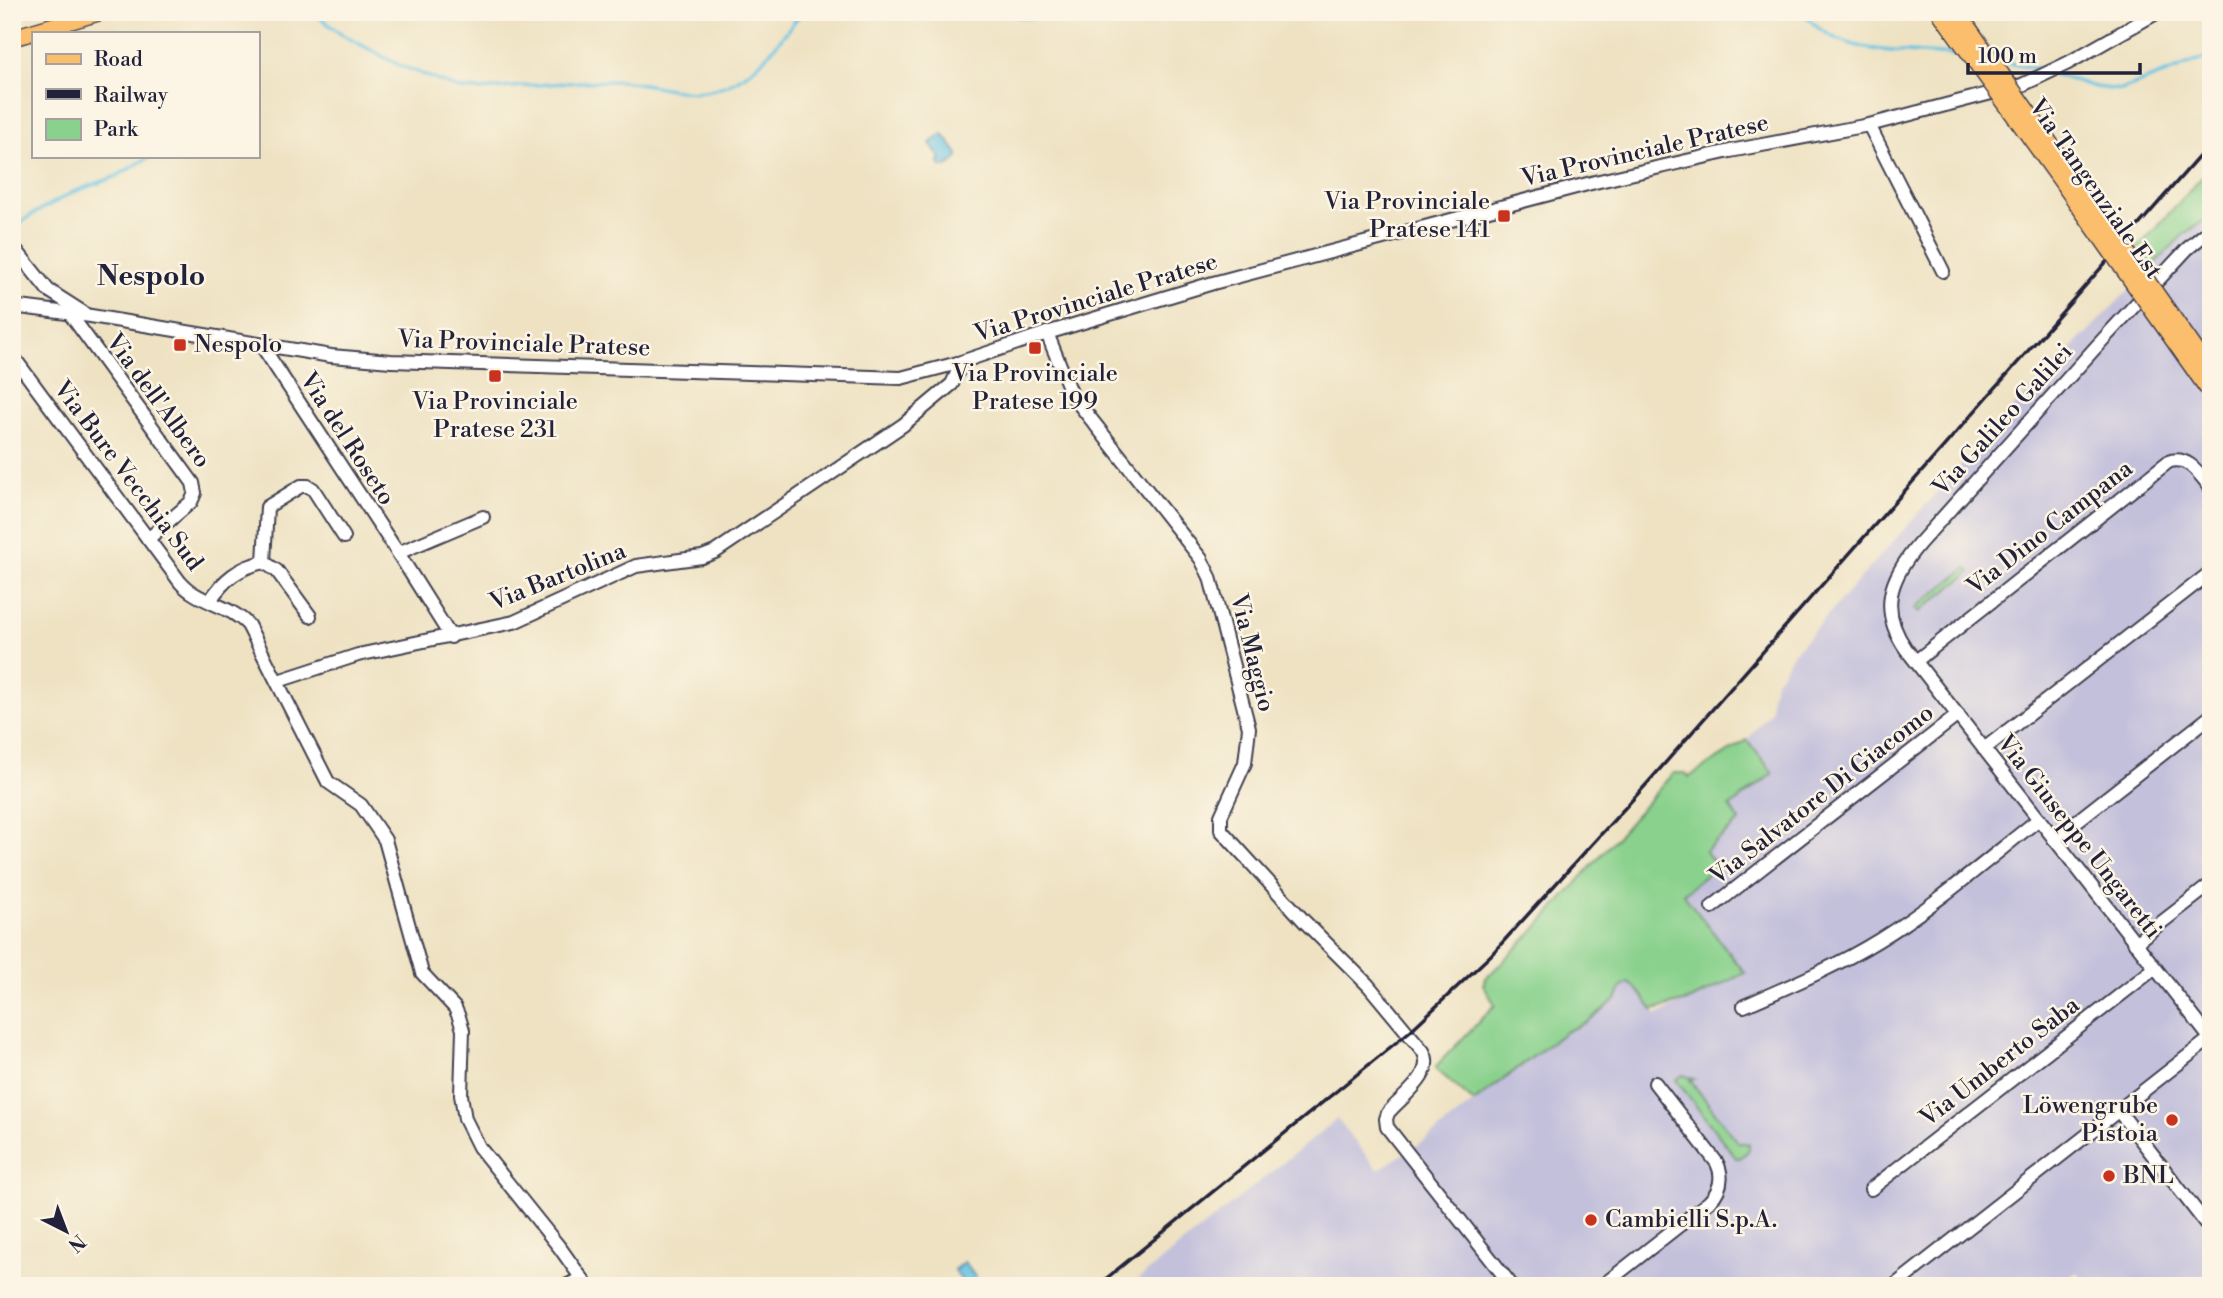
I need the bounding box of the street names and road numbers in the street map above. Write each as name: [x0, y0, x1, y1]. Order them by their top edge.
street label: Via Tangenziale Est: [2021, 92, 2169, 285]
street label: Via Provinciale Pratese: [1518, 108, 1772, 194]
street label: Via Provinciale Pratese: [970, 247, 1221, 350]
street label: Via Provinciale Pratese: [396, 325, 651, 363]
street label: Via dell'Albero: [99, 327, 217, 474]
street label: Via Galileo Galilei: [1926, 337, 2080, 503]
street label: Via del Roseto: [292, 366, 401, 511]
street label: Via Bure Vecchia Sud: [46, 374, 209, 577]
street label: Via Dino Campana: [1960, 453, 2140, 603]
street label: Via Bartolina: [485, 536, 631, 618]
street label: Via Maggio: [1223, 590, 1281, 715]
street label: Via Salvatore Di Giacomo: [1703, 698, 1940, 893]
street label: Via Giuseppe Ungaretti: [1989, 728, 2168, 945]
street label: Via Umberto Saba: [1913, 990, 2086, 1134]

